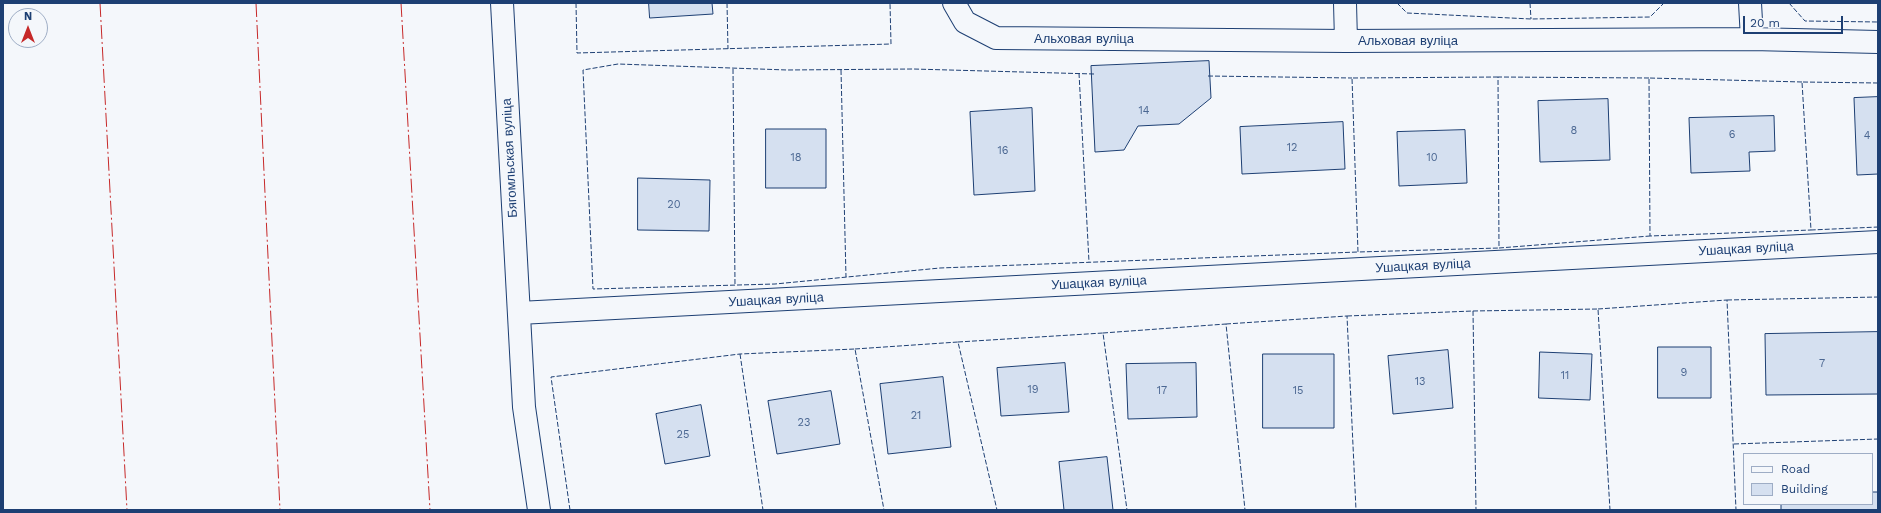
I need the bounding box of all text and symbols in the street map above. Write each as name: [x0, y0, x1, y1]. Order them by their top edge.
north arrow: [8, 8, 48, 48]
scale bar: [1745, 8, 1845, 34]
text: N: [24, 10, 32, 23]
text: 20 m: [1750, 16, 1780, 30]
street label: Альховая вуліца: [1034, 31, 1134, 47]
street label: Альховая вуліца: [1358, 33, 1458, 49]
street label: Бягомльская вуліца: [499, 98, 521, 218]
house number: 14: [1138, 104, 1150, 118]
house number: 8: [1571, 124, 1577, 138]
house number: 6: [1729, 128, 1735, 142]
house number: 4: [1864, 129, 1870, 143]
house number: 12: [1287, 141, 1297, 155]
house number: 16: [998, 144, 1008, 158]
house number: 18: [790, 151, 802, 165]
house number: 10: [1426, 151, 1438, 165]
house number: 20: [667, 198, 681, 212]
street label: Ушацкая вуліца: [1698, 239, 1794, 259]
street label: Ушацкая вуліца: [1375, 256, 1471, 276]
street label: Ушацкая вуліца: [1051, 273, 1147, 293]
street label: Ушацкая вуліца: [728, 290, 824, 310]
house number: 7: [1819, 357, 1825, 371]
house number: 9: [1681, 366, 1687, 380]
house number: 11: [1561, 369, 1569, 383]
house number: 13: [1415, 375, 1425, 389]
house number: 19: [1027, 383, 1039, 397]
house number: 17: [1157, 384, 1167, 398]
house number: 15: [1293, 384, 1303, 398]
house number: 21: [911, 409, 921, 423]
house number: 23: [798, 416, 810, 430]
house number: 25: [677, 428, 689, 442]
legend: [1743, 453, 1873, 505]
text: Road: [1781, 462, 1810, 476]
text: Building: [1781, 482, 1828, 496]

